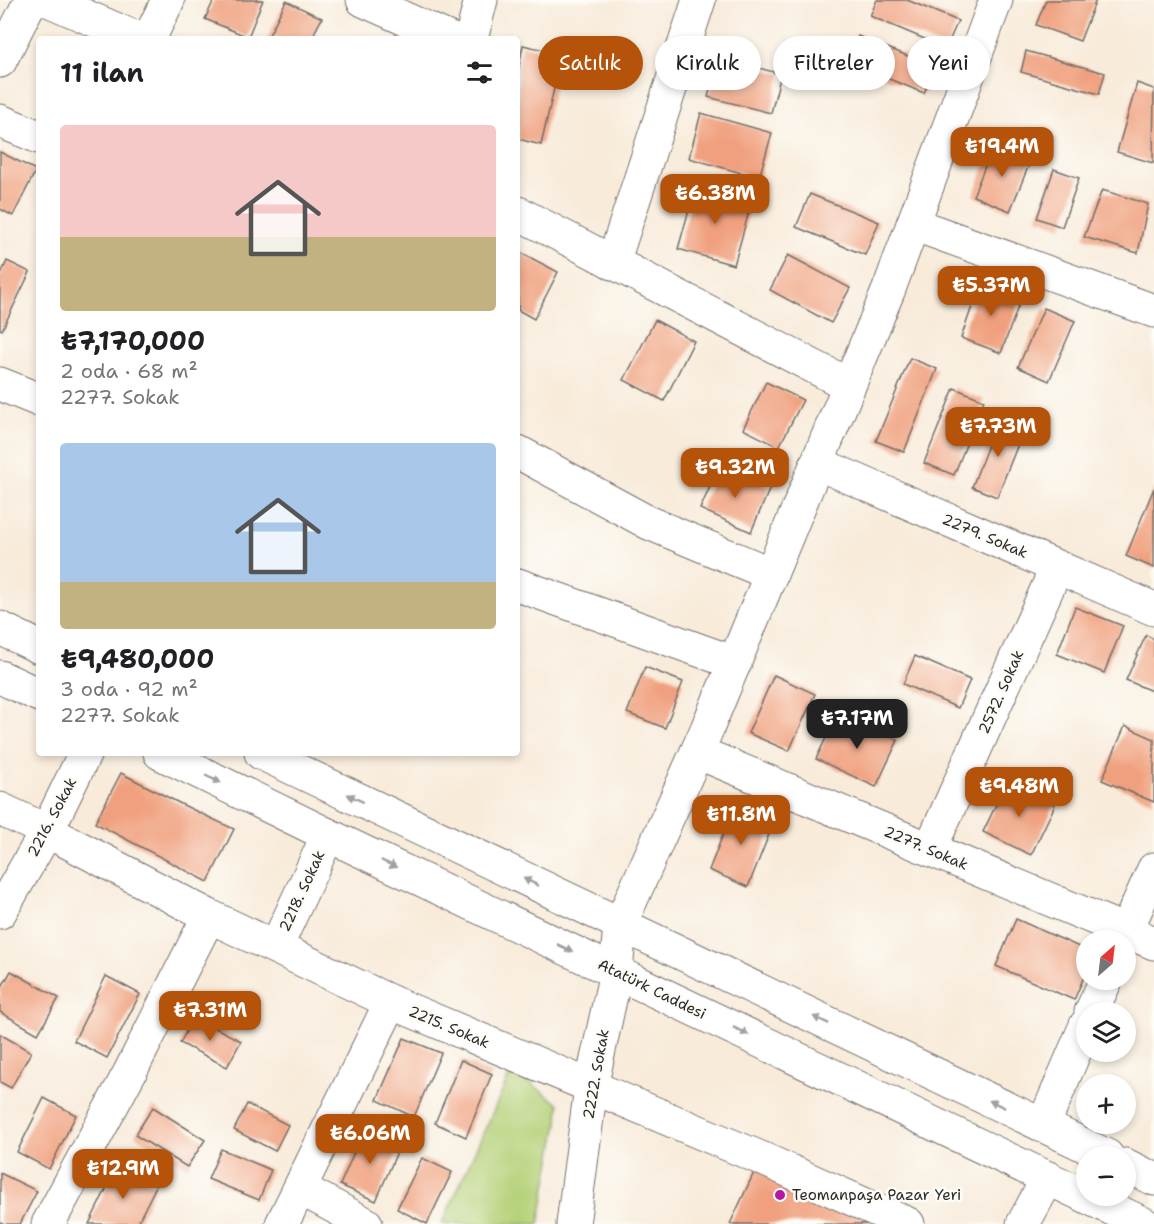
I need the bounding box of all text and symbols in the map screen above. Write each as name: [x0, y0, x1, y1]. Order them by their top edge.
chip: Satılık: [538, 36, 643, 90]
chip: Kiralık: [655, 36, 761, 90]
chip: Filtreler: [773, 36, 895, 90]
chip: Yeni: [907, 36, 990, 90]
text: 11 ilan: [60, 55, 144, 90]
icon: filters: [463, 56, 496, 89]
pin: ₺19.4M: [953, 127, 1051, 178]
text: ₺19.4M: [965, 133, 1039, 159]
icon: home: [224, 164, 332, 272]
pin: ₺6.38M: [666, 174, 764, 225]
text: ₺6.38M: [674, 180, 756, 206]
pin: ₺5.37M: [942, 266, 1040, 317]
text: ₺5.37M: [952, 272, 1030, 298]
text: ₺7,170,000: [60, 323, 205, 358]
text: 2 oda · 68 m²: [60, 358, 198, 384]
text: 2277. Sokak: [60, 384, 180, 410]
pin: ₺7.73M: [949, 407, 1047, 458]
text: ₺7.73M: [960, 413, 1037, 439]
pin: ₺9.32M: [686, 448, 784, 499]
text: ₺9.32M: [695, 454, 775, 480]
icon: home: [224, 482, 332, 590]
street label: 2279. Sokak: [939, 509, 1031, 563]
text: ₺9,480,000: [60, 641, 214, 676]
street label: 2572. Sokak: [974, 647, 1028, 737]
text: 3 oda · 92 m²: [60, 676, 198, 702]
pin: ₺7.17M: [808, 699, 906, 750]
text: 2277. Sokak: [60, 702, 180, 728]
text: ₺7.17M: [821, 705, 893, 731]
pin: ₺9.48M: [970, 767, 1068, 818]
one-way arrow: [204, 773, 222, 783]
text: ₺9.48M: [979, 773, 1059, 799]
street label: 2216. Sokak: [23, 774, 81, 860]
one-way arrow: [347, 793, 364, 803]
pin: ₺11.8M: [692, 795, 790, 846]
text: ₺11.8M: [706, 801, 776, 827]
street label: 2277. Sokak: [881, 821, 971, 875]
street label: 2218. Sokak: [274, 847, 330, 935]
one-way arrow: [380, 859, 397, 868]
one-way arrow: [523, 878, 540, 887]
north arrow: [1076, 930, 1136, 990]
map controls: [1076, 930, 1136, 1206]
one-way arrow: [556, 943, 573, 952]
street label: Atatürk Caddesi: [595, 954, 709, 1024]
pin: ₺7.31M: [161, 991, 259, 1042]
text: ₺7.31M: [173, 997, 247, 1023]
street label: 2215. Sokak: [405, 1001, 493, 1053]
button: layers: [1076, 1002, 1136, 1062]
one-way arrow: [812, 1016, 829, 1025]
street label: 2222. Sokak: [578, 1027, 614, 1121]
one-way arrow: [732, 1027, 749, 1036]
button: +: [1076, 1074, 1136, 1134]
one-way arrow: [988, 1100, 1005, 1109]
pin: ₺6.06M: [321, 1114, 419, 1165]
text: ₺6.06M: [330, 1120, 410, 1146]
button: −: [1076, 1146, 1136, 1206]
pin: ₺12.9M: [74, 1149, 172, 1200]
text: ₺12.9M: [86, 1155, 160, 1181]
place label: Teomanpaşa Pazar Yeri: [792, 1185, 961, 1205]
marker: Teomanpaşa Pazar Yeri: [773, 1188, 787, 1202]

